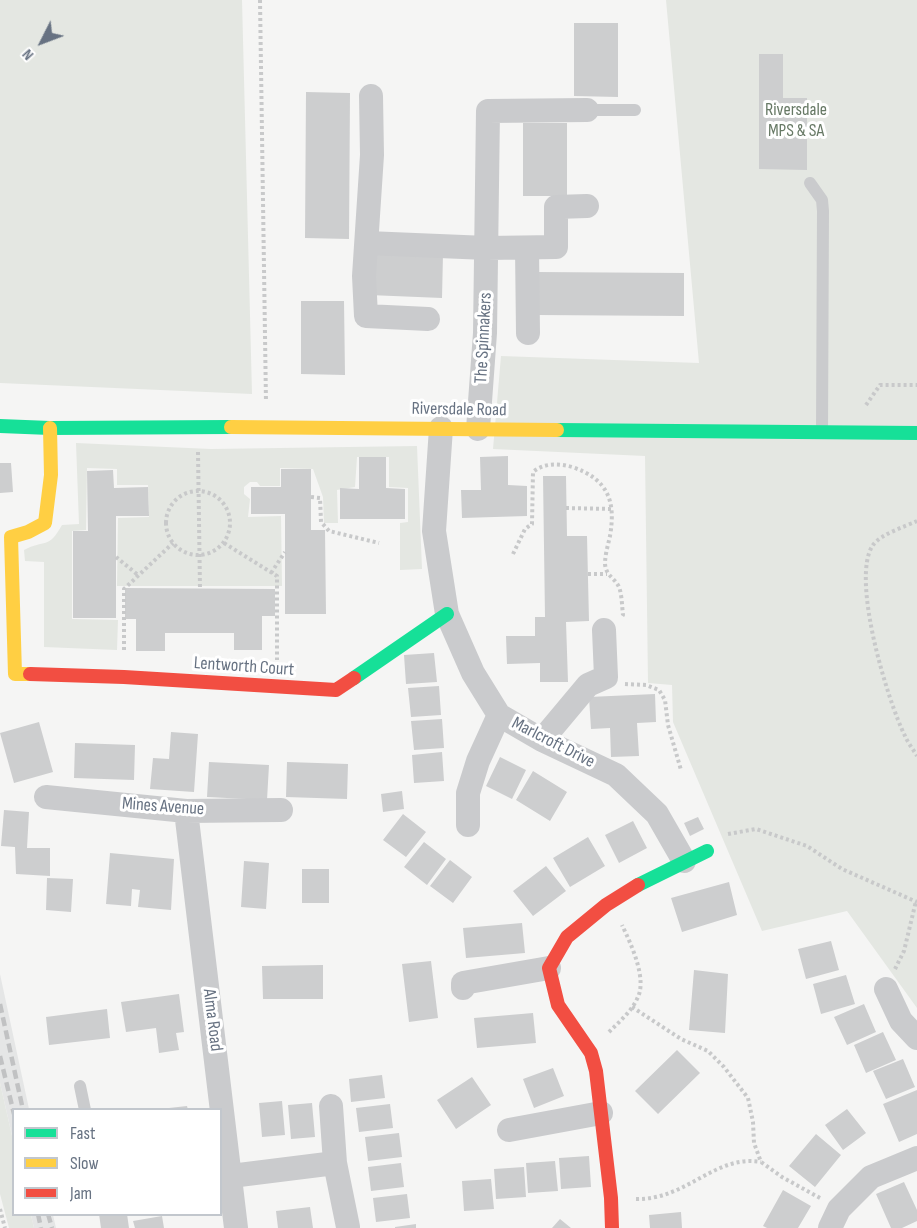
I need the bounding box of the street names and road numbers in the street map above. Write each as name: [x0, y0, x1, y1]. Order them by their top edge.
street label: The Spinnakers: [471, 292, 497, 384]
street label: Riversdale Road: [411, 398, 507, 422]
street label: Lentworth Court: [193, 653, 295, 681]
street label: Marlcroft Drive: [508, 713, 598, 773]
street label: Mines Avenue: [121, 793, 205, 821]
street label: Alma Road: [197, 988, 227, 1052]

